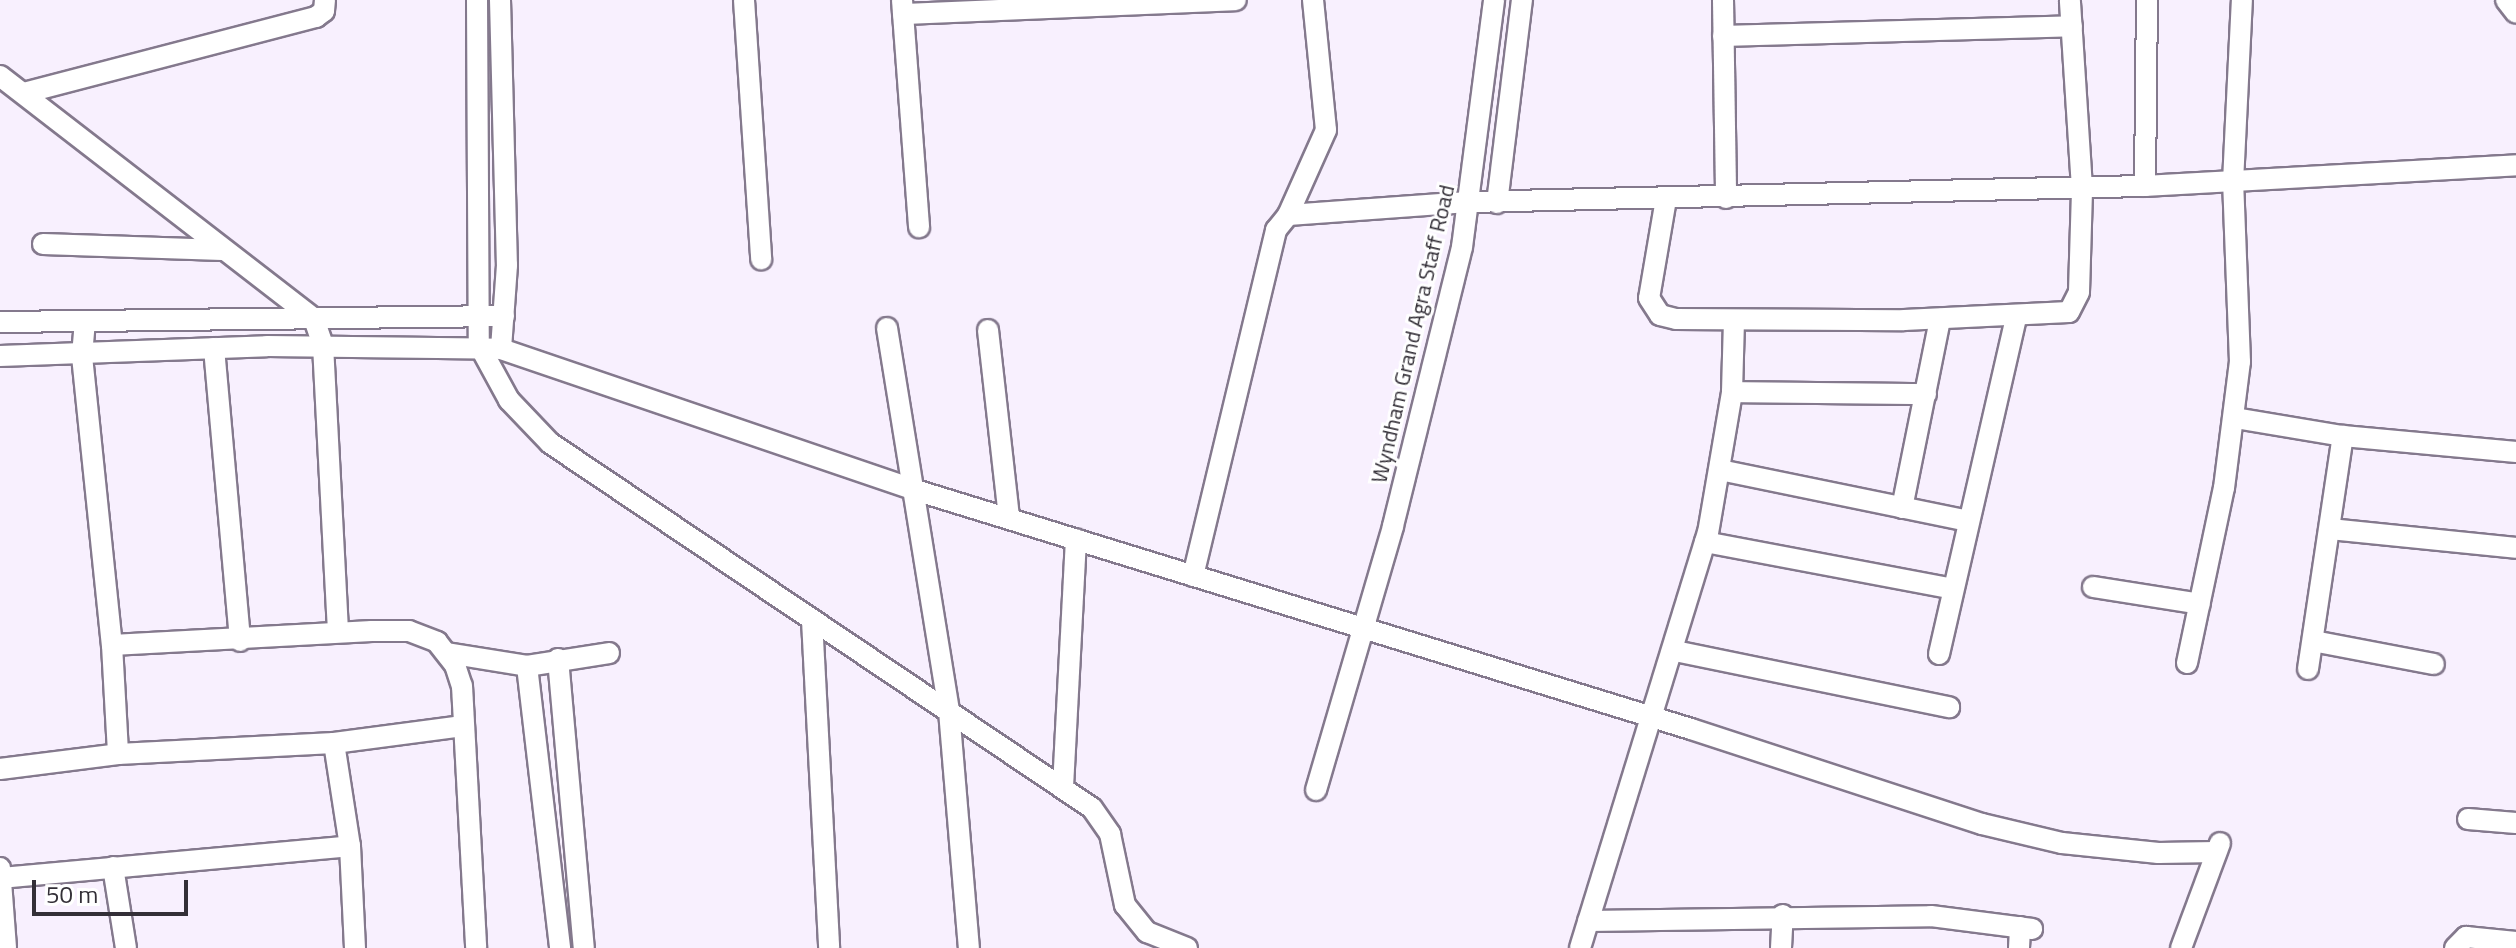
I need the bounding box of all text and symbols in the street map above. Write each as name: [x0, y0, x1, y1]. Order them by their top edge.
street label: Wyndham Grand Agra Staff Road: [1366, 182, 1460, 486]
scale bar: [36, 864, 192, 914]
text: 50 m: [46, 876, 98, 912]

